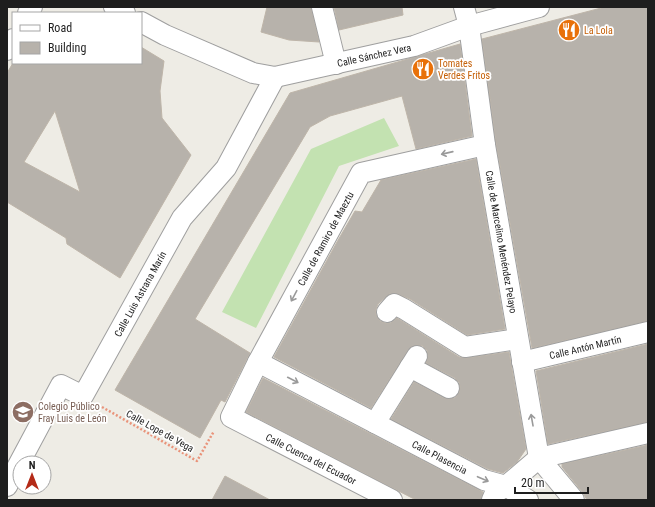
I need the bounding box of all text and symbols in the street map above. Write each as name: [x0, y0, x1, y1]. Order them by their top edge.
legend: [12, 12, 142, 64]
restaurant icon: La Lola: [556, 17, 582, 43]
text: Road: [48, 21, 72, 35]
place label: La Lola: [584, 25, 613, 36]
text: Building: [48, 41, 86, 55]
street label: Calle Sánchez Vera: [336, 41, 412, 68]
restaurant icon: Tomates Verdes Fritos: [410, 56, 436, 82]
place label: Tomates Verdes Fritos: [438, 58, 490, 81]
one-way arrow: [441, 150, 454, 158]
street label: Calle de Marcelino Menéndez Pelayo: [484, 170, 519, 314]
street label: Calle de Ramiro de Maeztu: [295, 189, 355, 287]
street label: Calle Luis Astrana Marín: [112, 249, 168, 339]
one-way arrow: [290, 289, 297, 301]
street label: Calle Antón Martín: [548, 333, 622, 361]
one-way arrow: [286, 377, 298, 385]
school or university icon: Colegio Público Fray Luis de León: [10, 399, 36, 425]
place label: Colegio Público Fray Luis de León: [38, 401, 107, 424]
street label: Calle Lope de Vega: [124, 408, 196, 454]
one-way arrow: [528, 413, 536, 426]
street label: Calle Cuenca del Ecuador: [264, 431, 358, 487]
street label: Calle Plasencia: [410, 438, 469, 476]
north arrow: [12, 455, 52, 495]
text: N: [29, 459, 36, 472]
scale bar: [515, 469, 588, 495]
one-way arrow: [476, 475, 488, 483]
text: 20 m: [521, 476, 545, 490]

